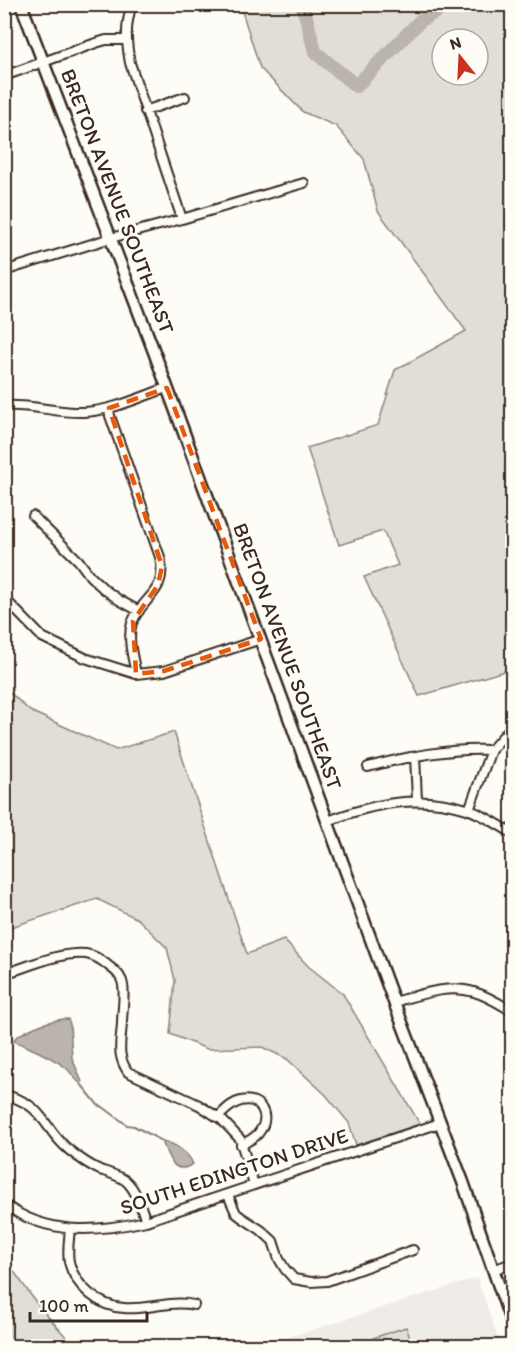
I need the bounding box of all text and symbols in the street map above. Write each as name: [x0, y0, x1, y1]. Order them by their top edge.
north arrow: [430, 27, 490, 87]
text: N: [447, 33, 464, 54]
street label: BRETON AVENUE SOUTHEAST: [56, 65, 180, 337]
street label: BRETON AVENUE SOUTHEAST: [228, 519, 348, 793]
street label: SOUTH EDINGTON DRIVE: [117, 1122, 351, 1220]
scale bar: [30, 1285, 147, 1323]
text: 100 m: [39, 1295, 89, 1317]

